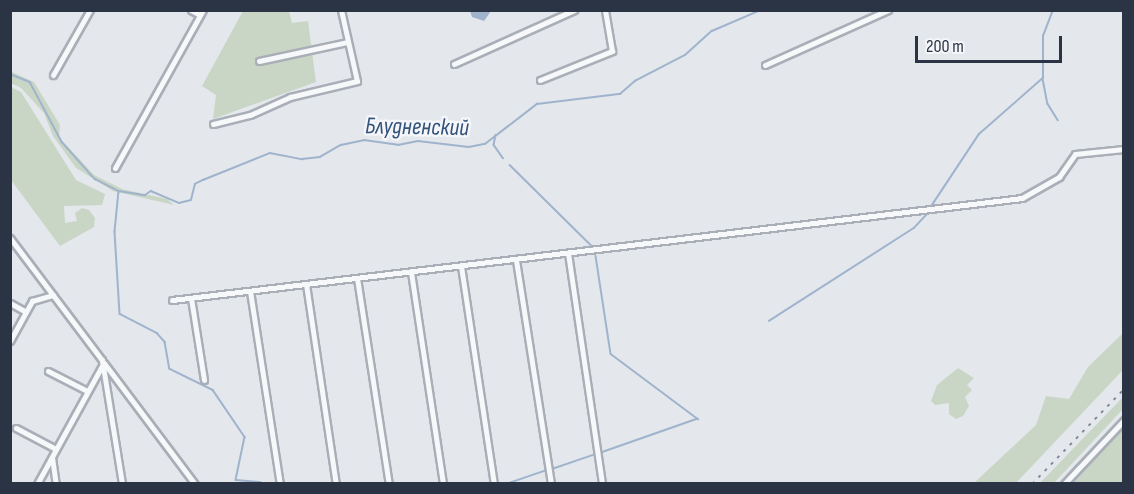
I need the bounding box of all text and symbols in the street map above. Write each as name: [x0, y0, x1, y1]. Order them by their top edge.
scale bar: [918, 24, 1065, 62]
text: 200 m: [926, 36, 964, 57]
water label: Блудненский: [365, 112, 469, 142]

